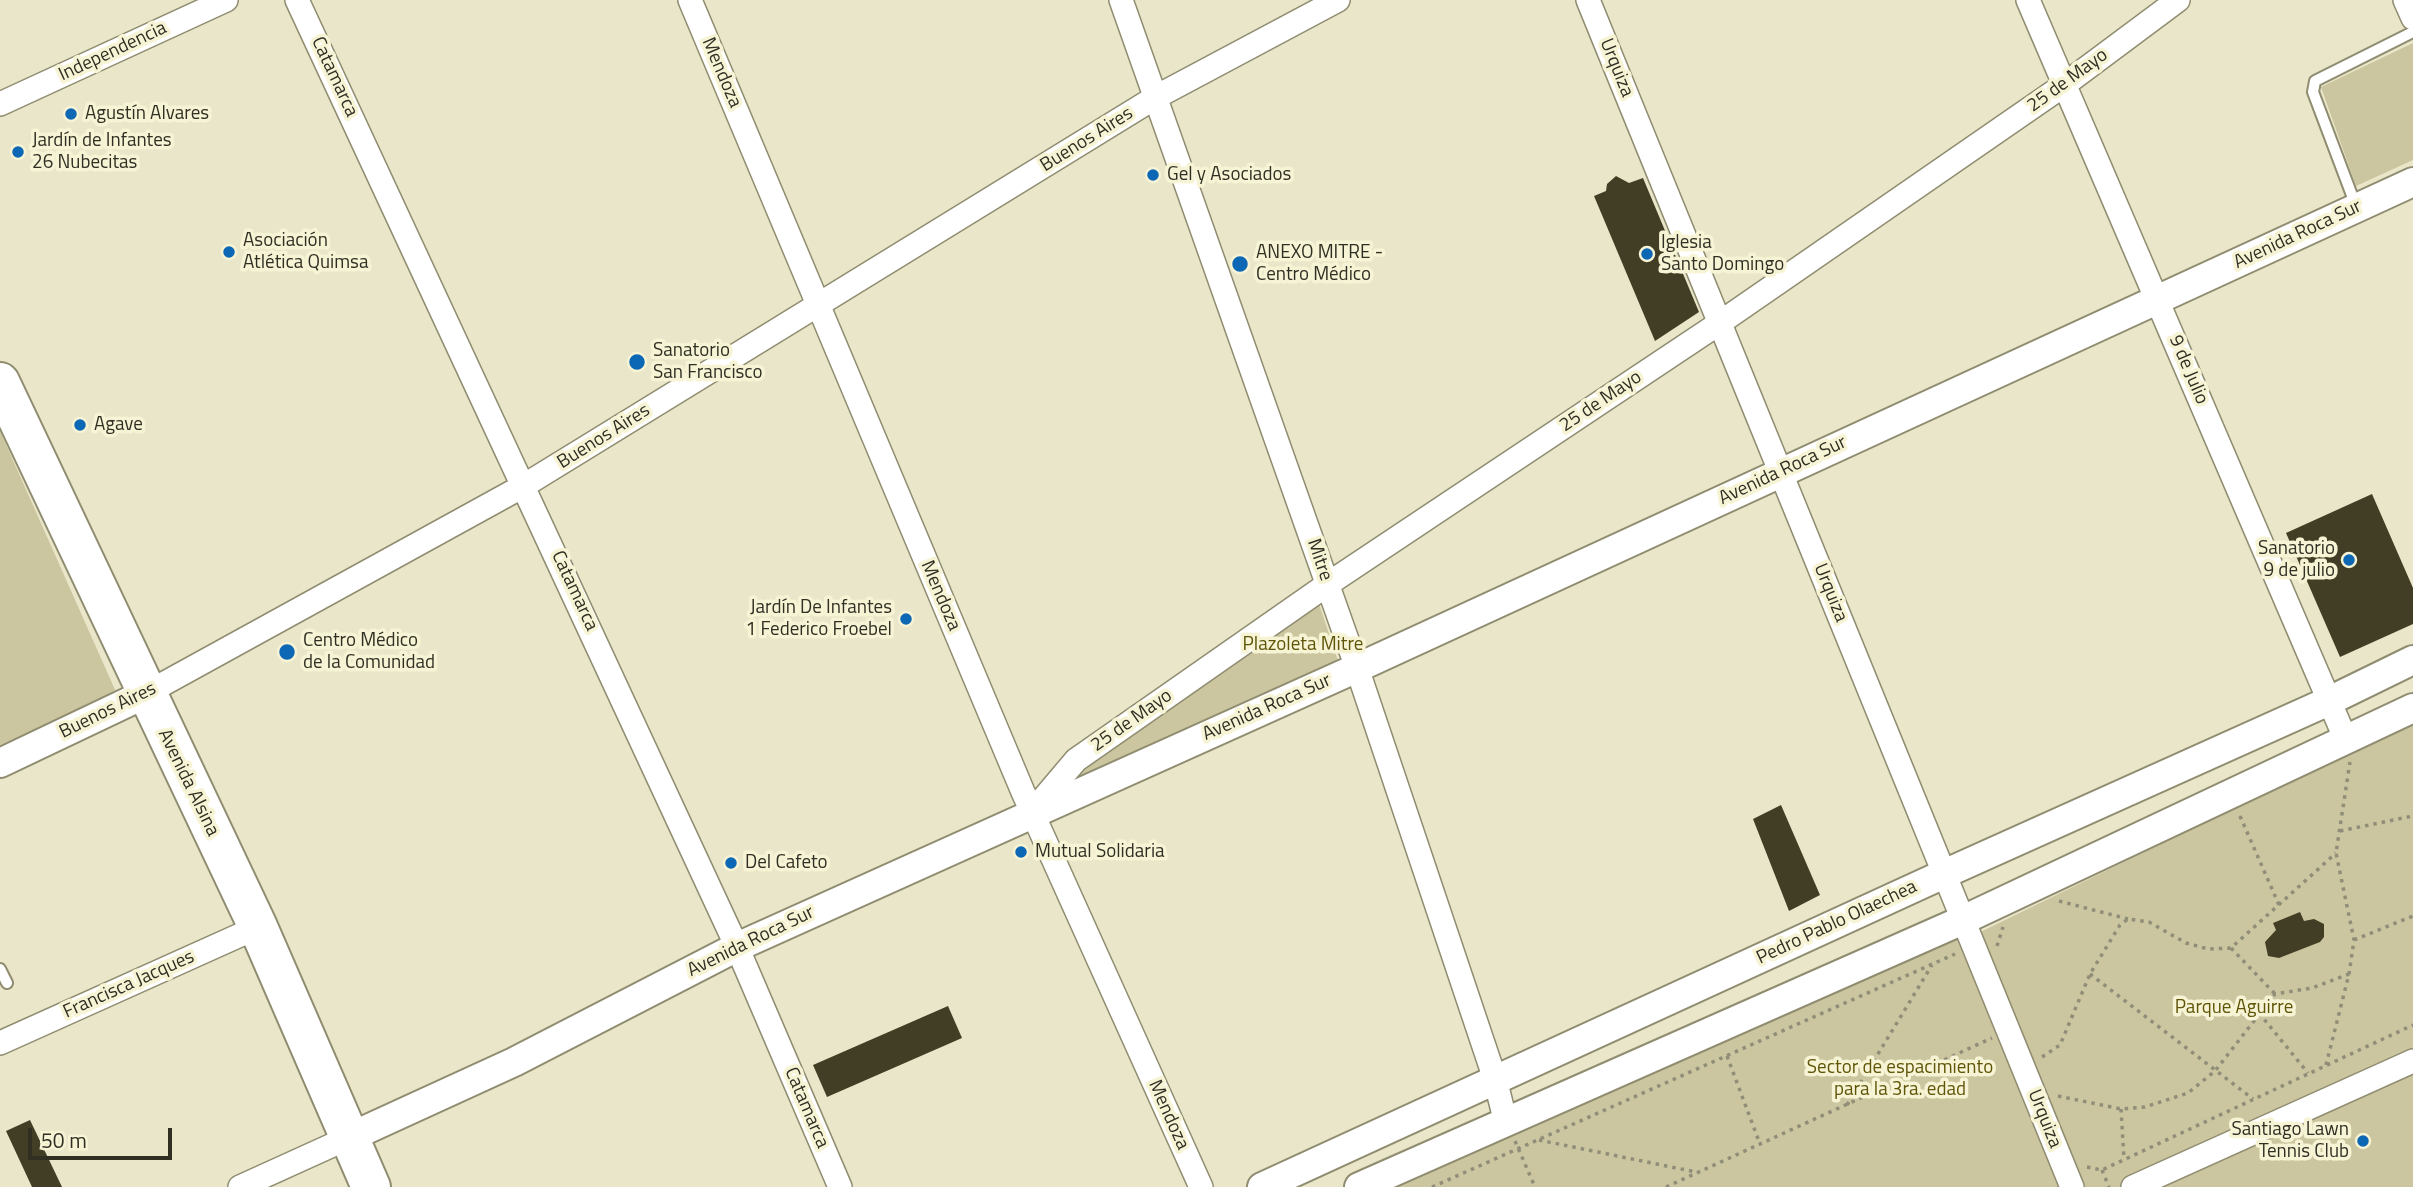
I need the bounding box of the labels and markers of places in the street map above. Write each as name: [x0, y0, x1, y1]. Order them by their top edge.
place label: Agustín Alvares: [85, 103, 209, 125]
marker: Agustín Alvares: [63, 106, 79, 122]
place label: Jardín de Infantes 26 Nubecitas: [32, 130, 172, 174]
marker: Jardín de Infantes 26 Nubecitas: [10, 144, 26, 160]
place label: Gel y Asociados: [1167, 164, 1291, 186]
marker: Gel y Asociados: [1145, 167, 1161, 183]
place label: Asociación Atlética Quimsa: [243, 230, 368, 274]
place label: Iglesia Santo Domingo: [1661, 232, 1784, 276]
place label: ANEXO MITRE - Centro Médico: [1256, 242, 1383, 286]
marker: Asociación Atlética Quimsa: [221, 244, 237, 260]
marker: Iglesia Santo Domingo: [1639, 246, 1655, 262]
marker: ANEXO MITRE - Centro Médico: [1230, 254, 1250, 274]
place label: Sanatorio San Francisco: [653, 340, 763, 384]
marker: Sanatorio San Francisco: [627, 352, 647, 372]
place label: Agave: [94, 414, 143, 436]
marker: Agave: [72, 417, 88, 433]
place label: Sanatorio 9 de julio: [2258, 538, 2335, 582]
marker: Sanatorio 9 de julio: [2341, 552, 2357, 568]
place label: Jardín De Infantes 1 Federico Froebel: [746, 597, 892, 641]
marker: Jardín De Infantes 1 Federico Froebel: [898, 611, 914, 627]
place label: Centro Médico de la Comunidad: [303, 630, 435, 674]
marker: Centro Médico de la Comunidad: [277, 642, 297, 662]
place label: Mutual Solidaria: [1035, 841, 1165, 863]
marker: Mutual Solidaria: [1013, 844, 1029, 860]
place label: Del Cafeto: [745, 852, 828, 874]
marker: Del Cafeto: [723, 855, 739, 871]
place label: Santiago Lawn Tennis Club: [2231, 1119, 2349, 1163]
marker: Santiago Lawn Tennis Club: [2355, 1133, 2371, 1149]

